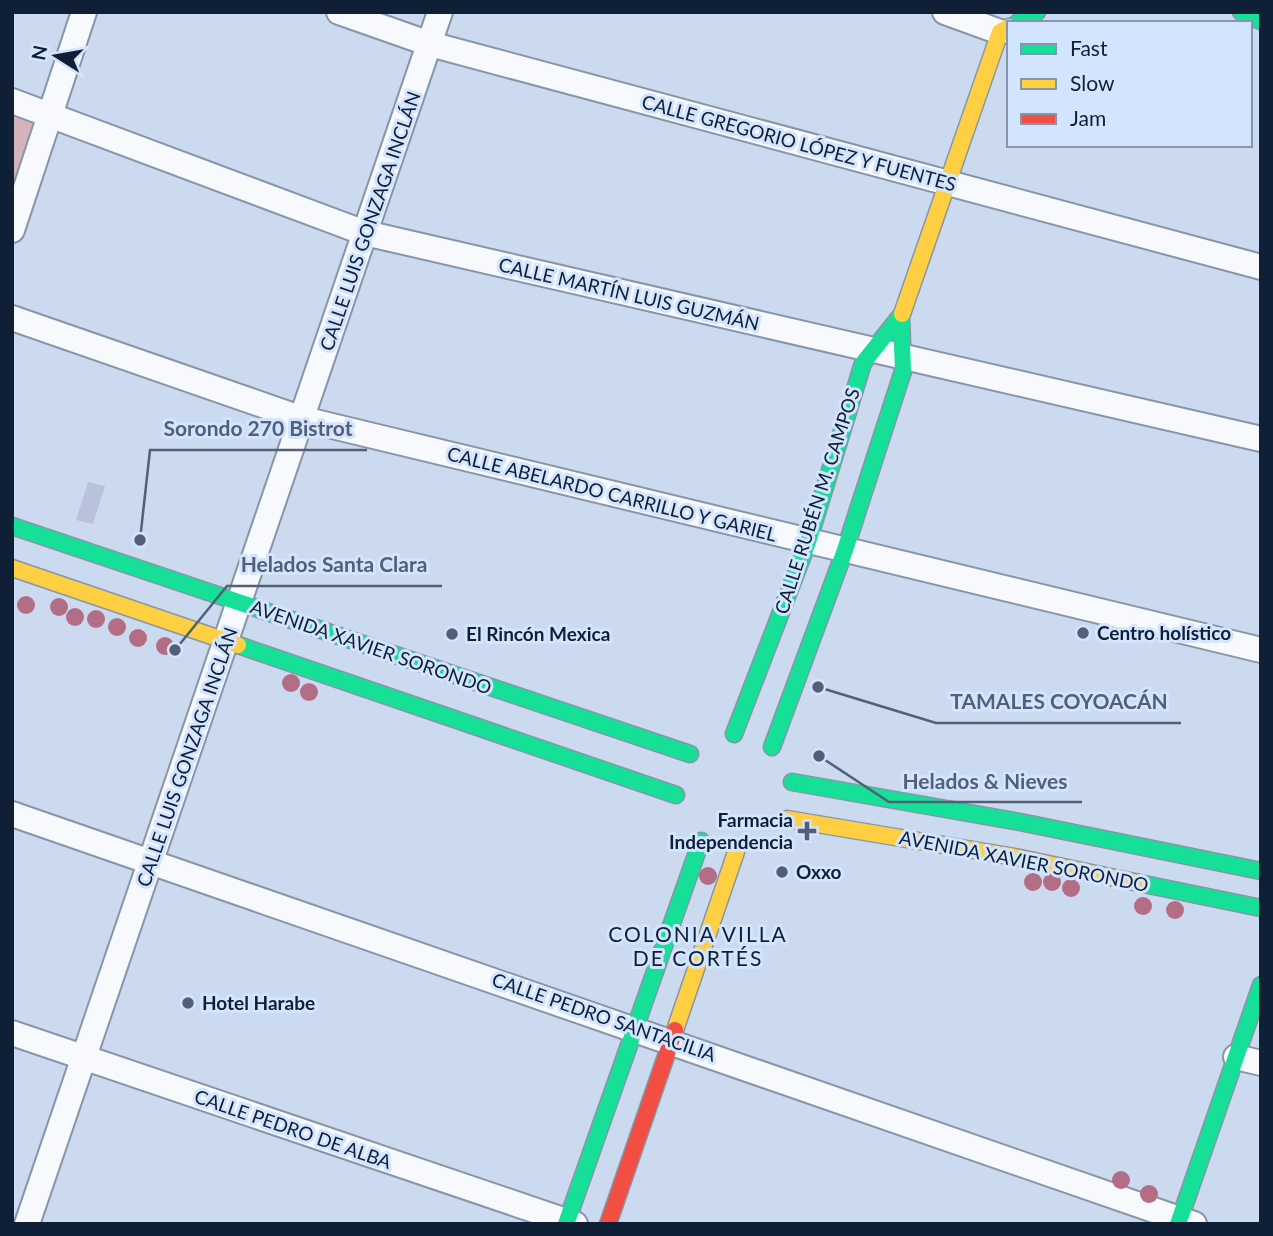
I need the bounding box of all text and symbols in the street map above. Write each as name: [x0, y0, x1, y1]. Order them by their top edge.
north arrow: [21, 21, 91, 91]
legend: [1007, 21, 1252, 147]
text: Fast: [1070, 35, 1108, 60]
text: N: [26, 43, 52, 62]
text: Slow: [1070, 70, 1115, 95]
street label: CALLE LUIS GONZAGA INCLÁN: [314, 88, 425, 353]
street label: CALLE GREGORIO LÓPEZ Y FUENTES: [639, 89, 959, 196]
text: Jam: [1070, 105, 1106, 130]
street label: CALLE MARTÍN LUIS GUZMÁN: [497, 252, 762, 335]
street label: CALLE RUBÉN M. CAMPOS: [769, 385, 864, 617]
callout: Sorondo 270 Bistrot: [150, 408, 367, 450]
text: Sorondo 270 Bistrot: [164, 415, 353, 440]
street label: CALLE ABELARDO CARRILLO Y GARIEL: [445, 441, 780, 546]
callout: Helados Santa Clara: [227, 544, 442, 586]
text: Helados Santa Clara: [241, 551, 427, 576]
street label: AVENIDA XAVIER SORONDO: [248, 594, 495, 699]
place label: Centro holístico: [1097, 621, 1231, 644]
place label: El Rincón Mexica: [466, 622, 610, 645]
street label: CALLE LUIS GONZAGA INCLÁN: [131, 624, 242, 889]
marker: Centro holístico: [1075, 625, 1091, 641]
marker: El Rincón Mexica: [444, 626, 460, 642]
callout: TAMALES COYOACÁN: [936, 681, 1181, 723]
text: TAMALES COYOACÁN: [950, 688, 1168, 713]
callout: Helados & Nieves: [889, 760, 1082, 802]
text: Helados & Nieves: [902, 768, 1068, 793]
place label: Farmacia Independencia: [669, 808, 793, 853]
marker: Farmacia Independencia: [799, 823, 815, 839]
street label: AVENIDA XAVIER SORONDO: [898, 825, 1151, 896]
place label: Oxxo: [796, 860, 841, 883]
marker: Oxxo: [774, 864, 790, 880]
district label: COLONIA VILLA DE CORTÉS: [608, 921, 788, 970]
street label: CALLE PEDRO SANTACILIA: [489, 967, 719, 1066]
place label: Hotel Harabe: [202, 991, 315, 1014]
marker: Hotel Harabe: [180, 995, 196, 1011]
street label: CALLE PEDRO DE ALBA: [192, 1084, 395, 1173]

